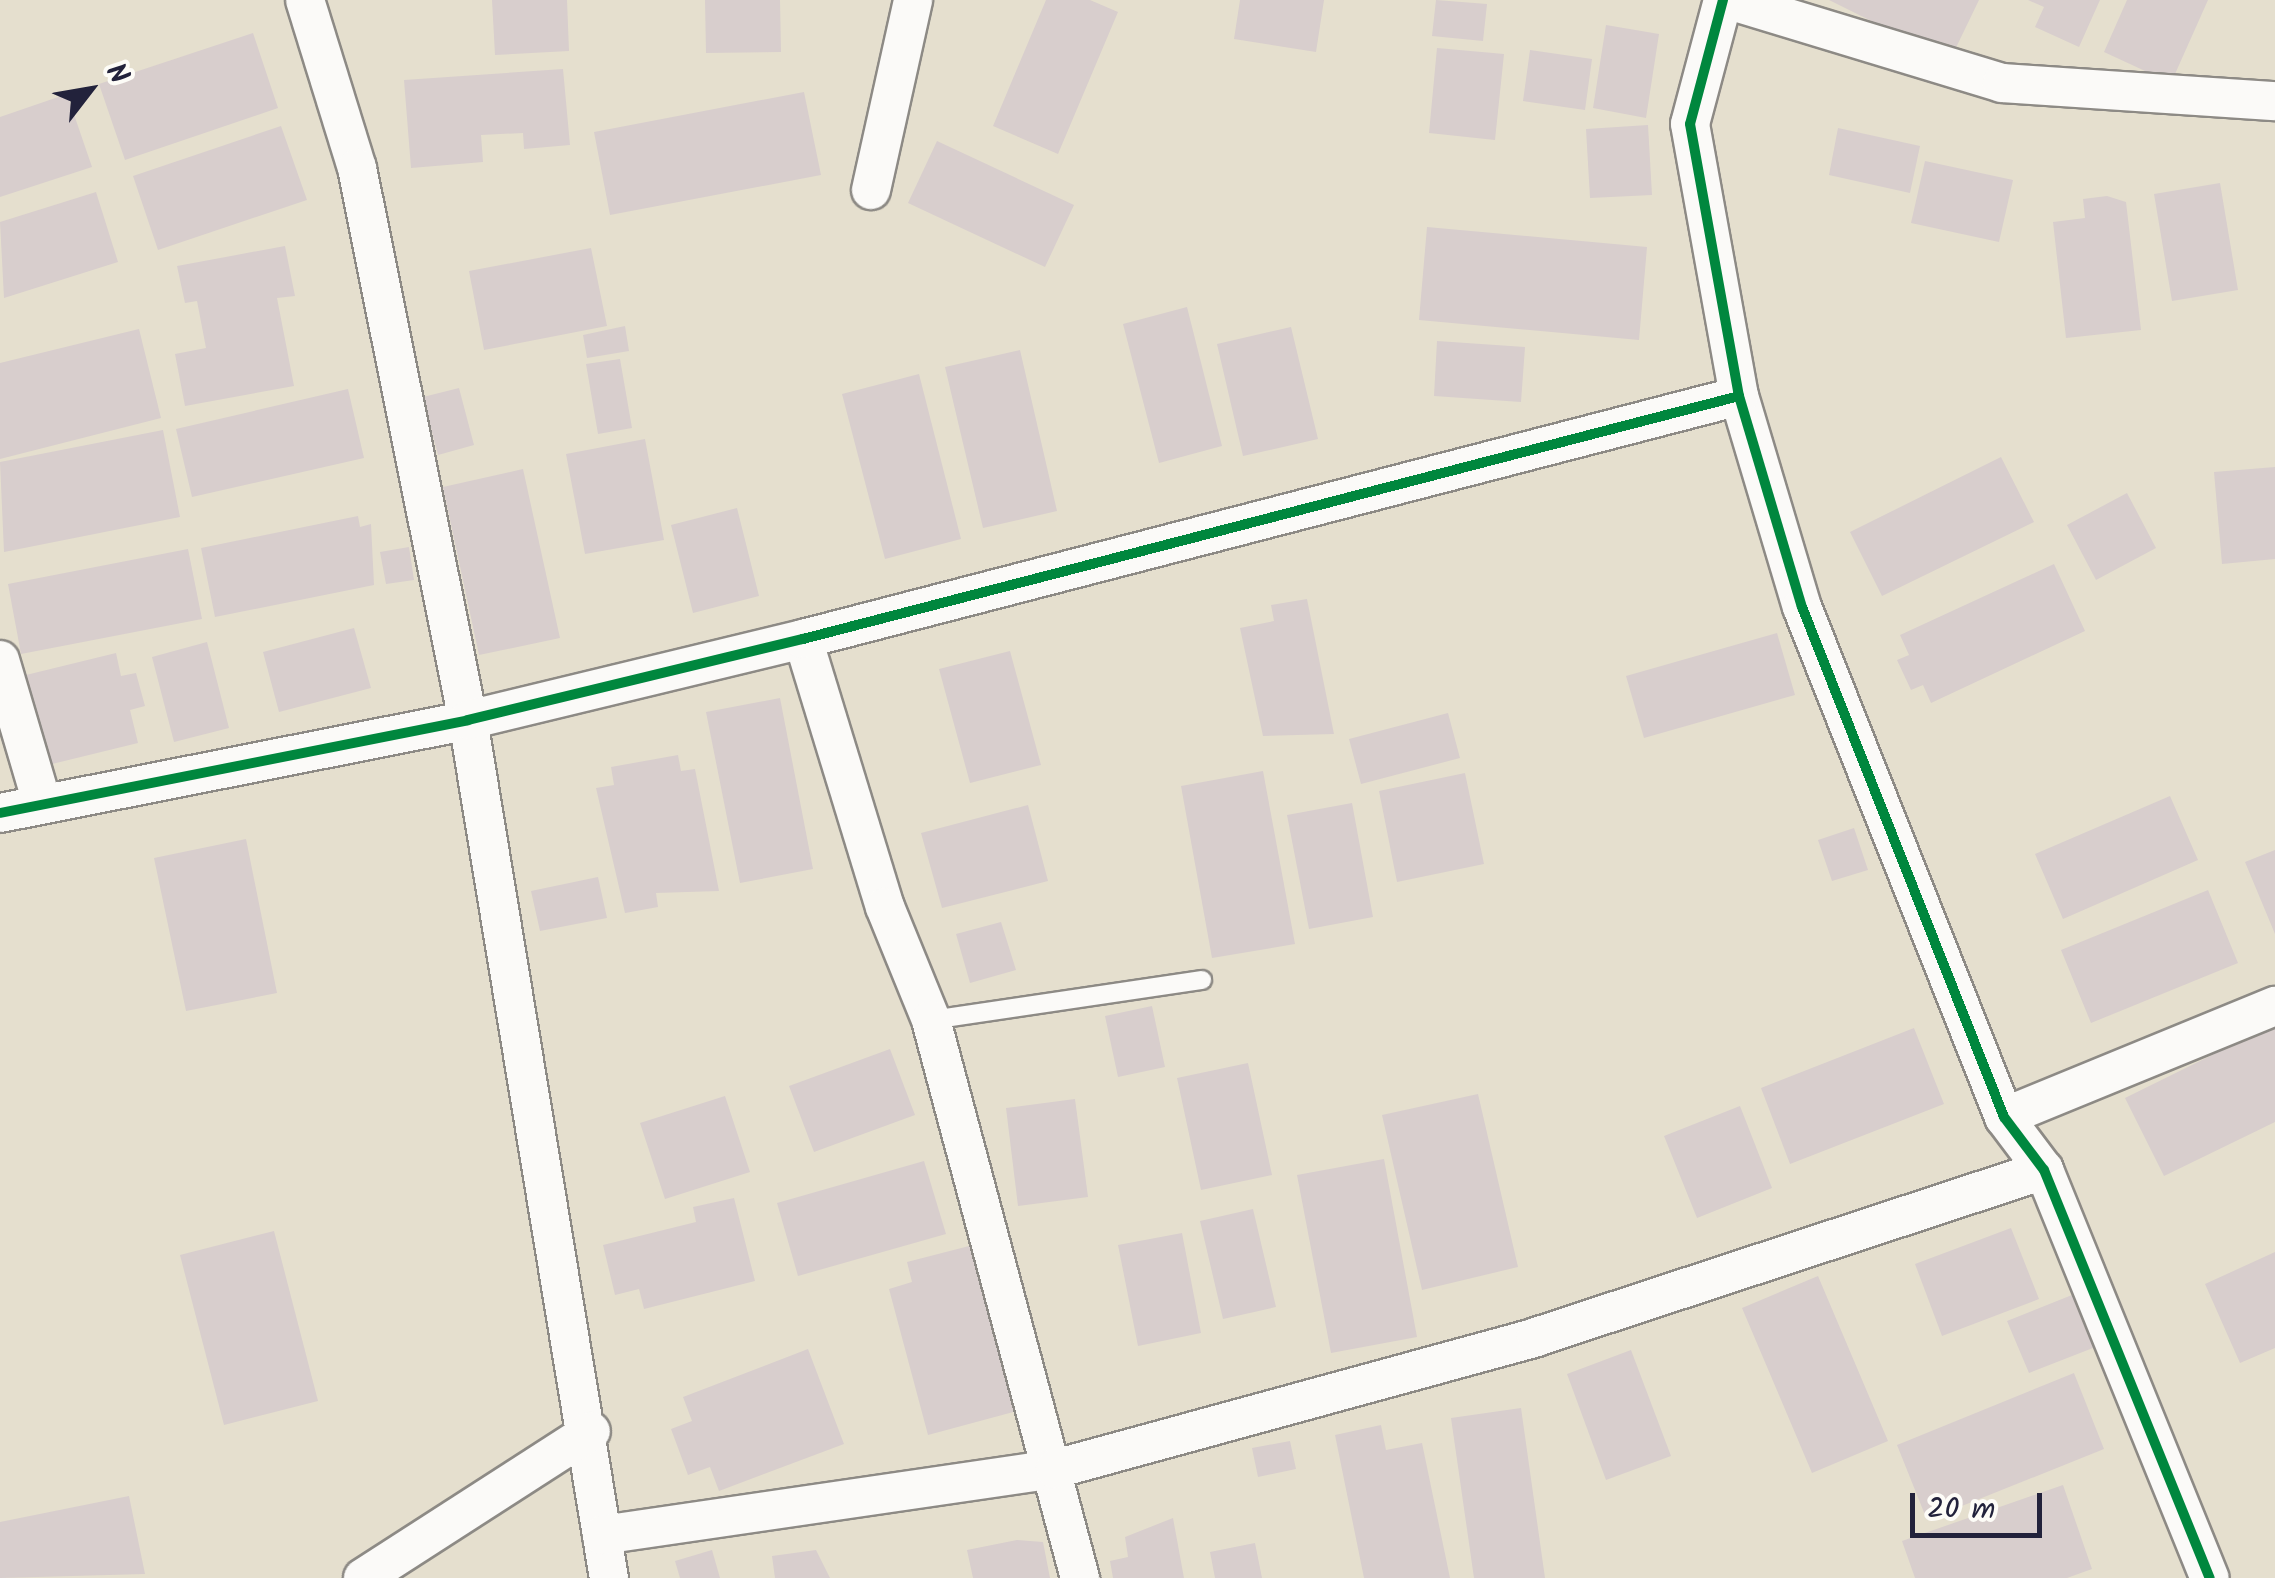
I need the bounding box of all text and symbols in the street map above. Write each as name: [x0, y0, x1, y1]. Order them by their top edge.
north arrow: [40, 40, 140, 140]
text: N: [92, 55, 140, 93]
scale bar: [1915, 1473, 2048, 1535]
text: 20 m: [1927, 1486, 1995, 1534]

